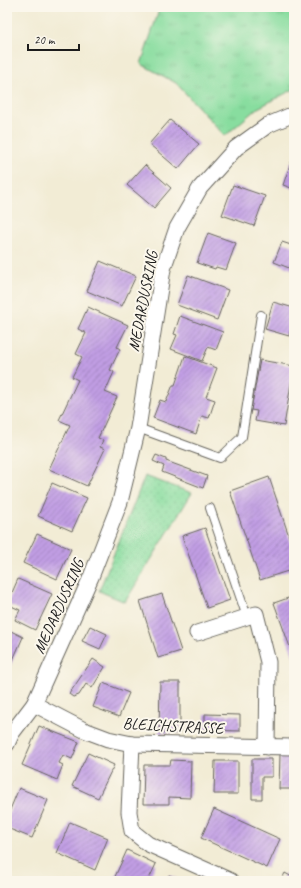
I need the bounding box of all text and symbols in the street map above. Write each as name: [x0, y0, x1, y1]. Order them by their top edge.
scale bar: [28, 26, 79, 52]
text: 20 m: [34, 32, 56, 48]
street label: MEDARDUSRING: [123, 248, 163, 353]
street label: MEDARDUSRING: [29, 554, 89, 657]
street label: BLEICHSTRASSE: [122, 713, 226, 739]

